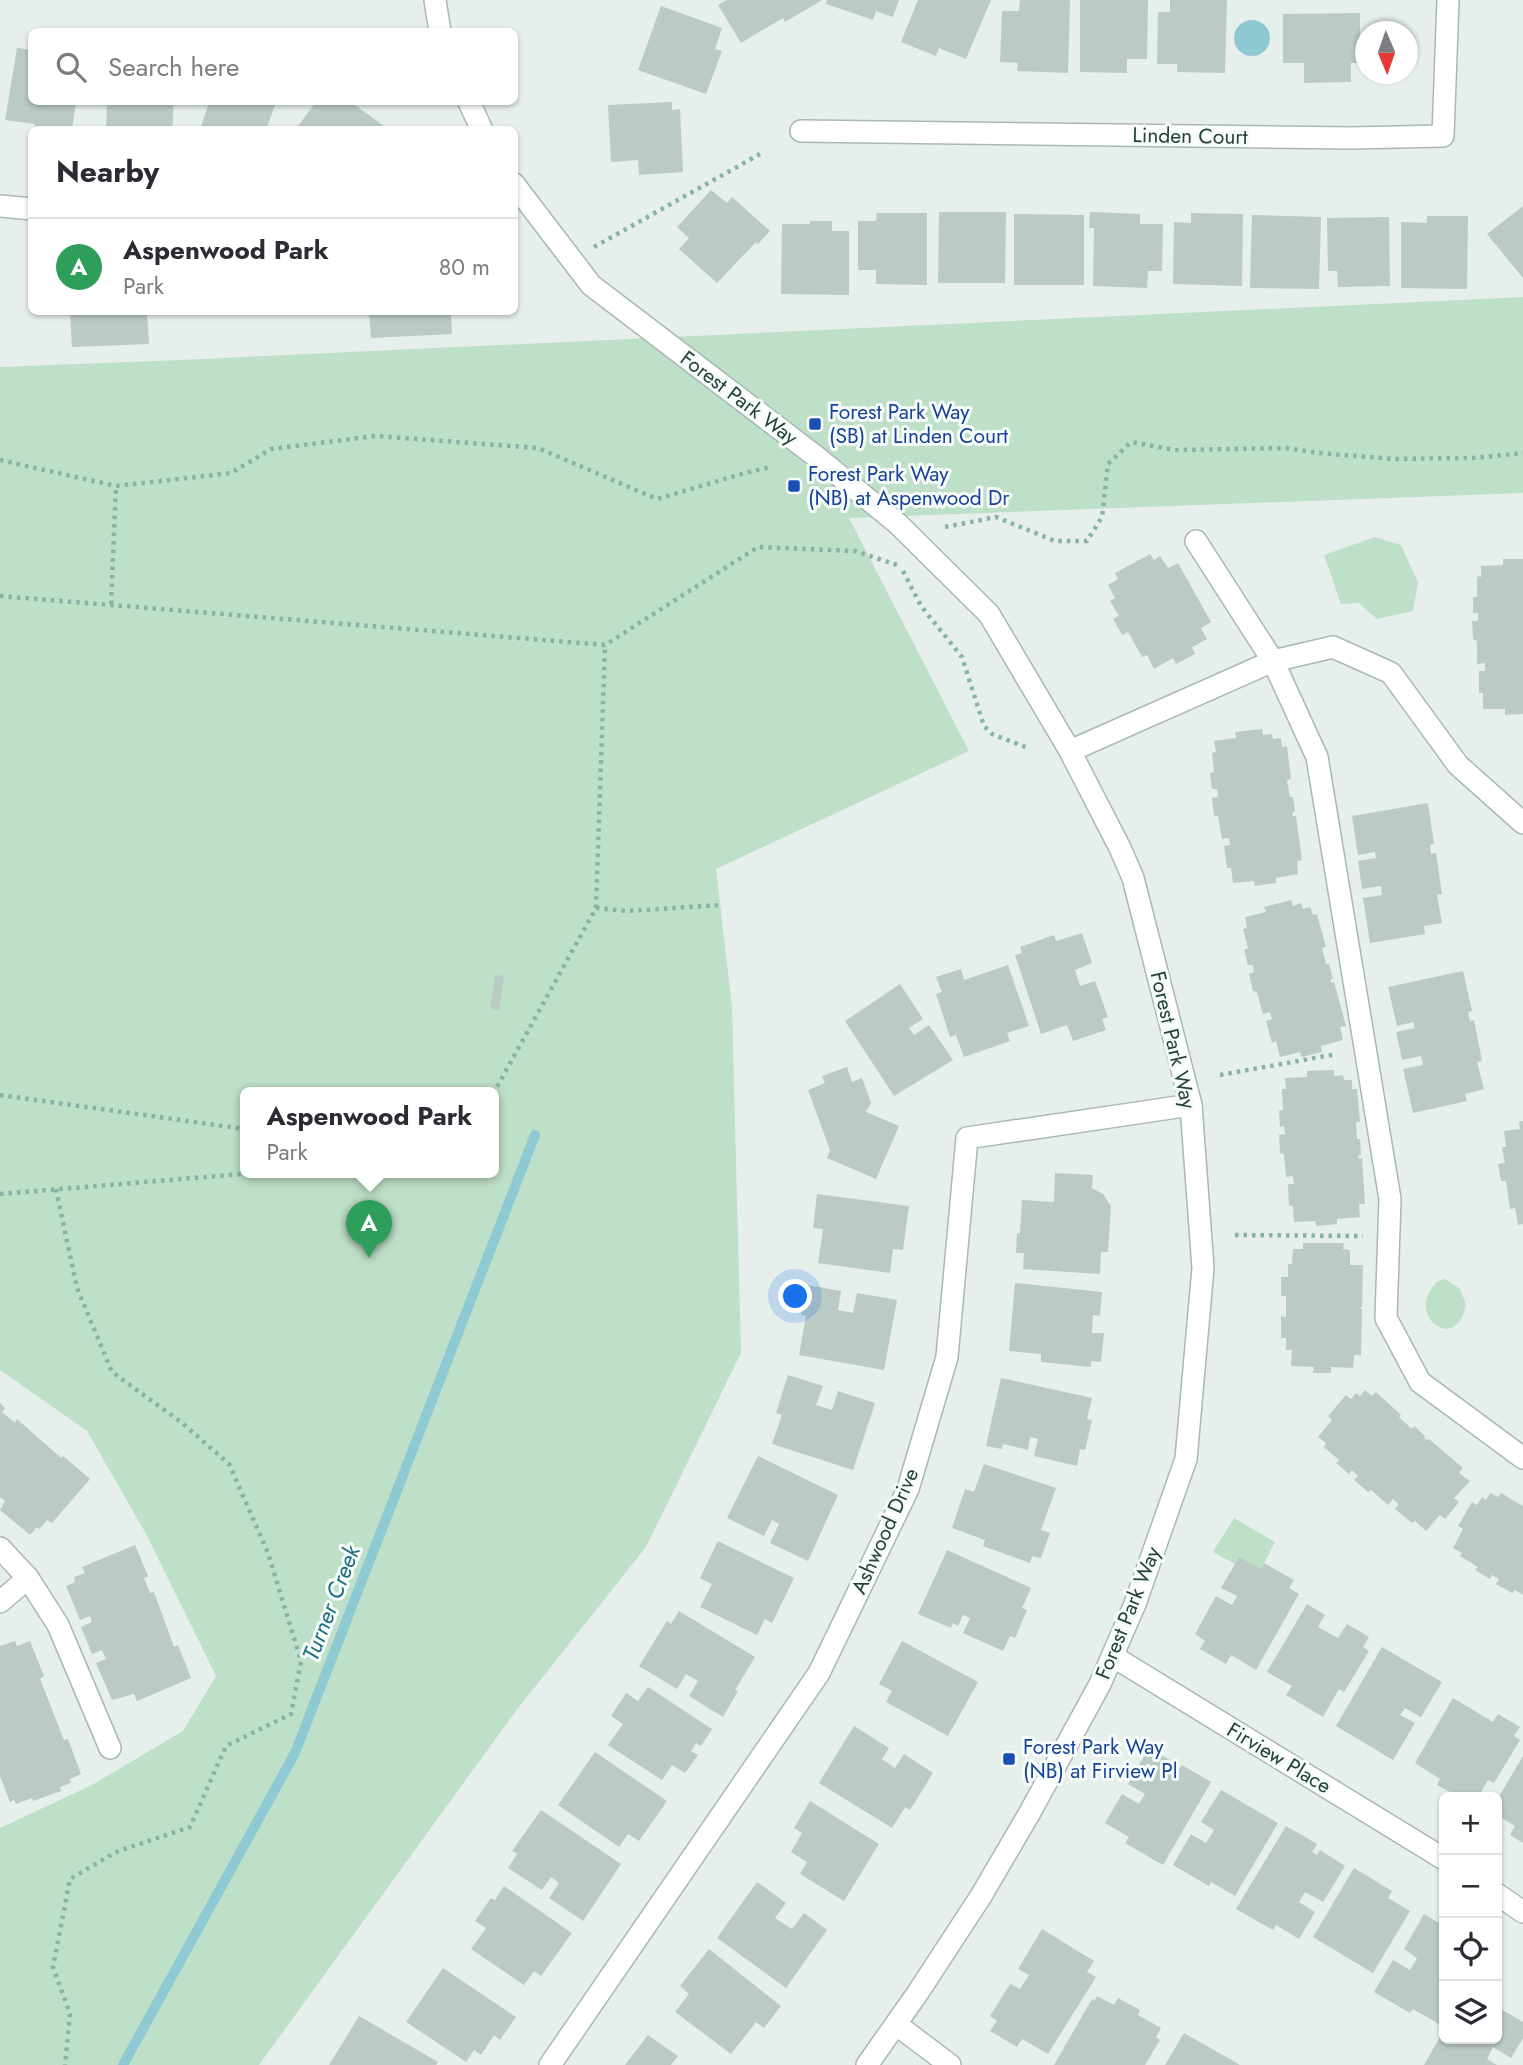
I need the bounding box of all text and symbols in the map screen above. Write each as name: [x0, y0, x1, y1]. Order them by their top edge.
north arrow: [1355, 21, 1418, 84]
search box: [28, 28, 518, 105]
icon: search: [52, 48, 90, 86]
text: Search here: [108, 48, 240, 86]
street label: Linden Court: [1132, 120, 1248, 152]
text: Nearby: [56, 150, 159, 193]
text: Aspenwood Park: [123, 231, 329, 269]
text: A: [71, 250, 87, 284]
text: 80 m: [439, 250, 490, 284]
text: Park: [123, 269, 164, 303]
street label: Forest Park Way: [674, 344, 805, 453]
place label: Forest Park Way (SB) at Linden Court: [829, 397, 1008, 451]
marker: Forest Park Way (SB) at Linden Court: [807, 416, 823, 432]
place label: Forest Park Way (NB) at Aspenwood Dr: [808, 459, 1010, 513]
marker: Forest Park Way (NB) at Aspenwood Dr: [786, 478, 802, 494]
street label: Forest Park Way: [1143, 968, 1204, 1113]
popup: [240, 1087, 499, 1178]
text: Aspenwood Park: [267, 1097, 472, 1135]
text: Park: [267, 1135, 308, 1169]
pin: A: [346, 1200, 392, 1258]
your location: [778, 1279, 812, 1313]
street label: Ashwood Drive: [844, 1463, 926, 1599]
water label: Turner Creek: [293, 1539, 369, 1666]
street label: Forest Park Way: [1088, 1542, 1169, 1684]
street label: Firview Place: [1221, 1715, 1337, 1801]
place label: Forest Park Way (NB) at Firview Pl: [1023, 1732, 1178, 1786]
marker: Forest Park Way (NB) at Firview Pl: [1001, 1751, 1017, 1767]
map controls: [1439, 1792, 1502, 2044]
button: +: [1439, 1792, 1502, 1855]
button: −: [1439, 1855, 1502, 1918]
button: locate: [1439, 1918, 1502, 1981]
button: layers: [1439, 1981, 1502, 2044]

